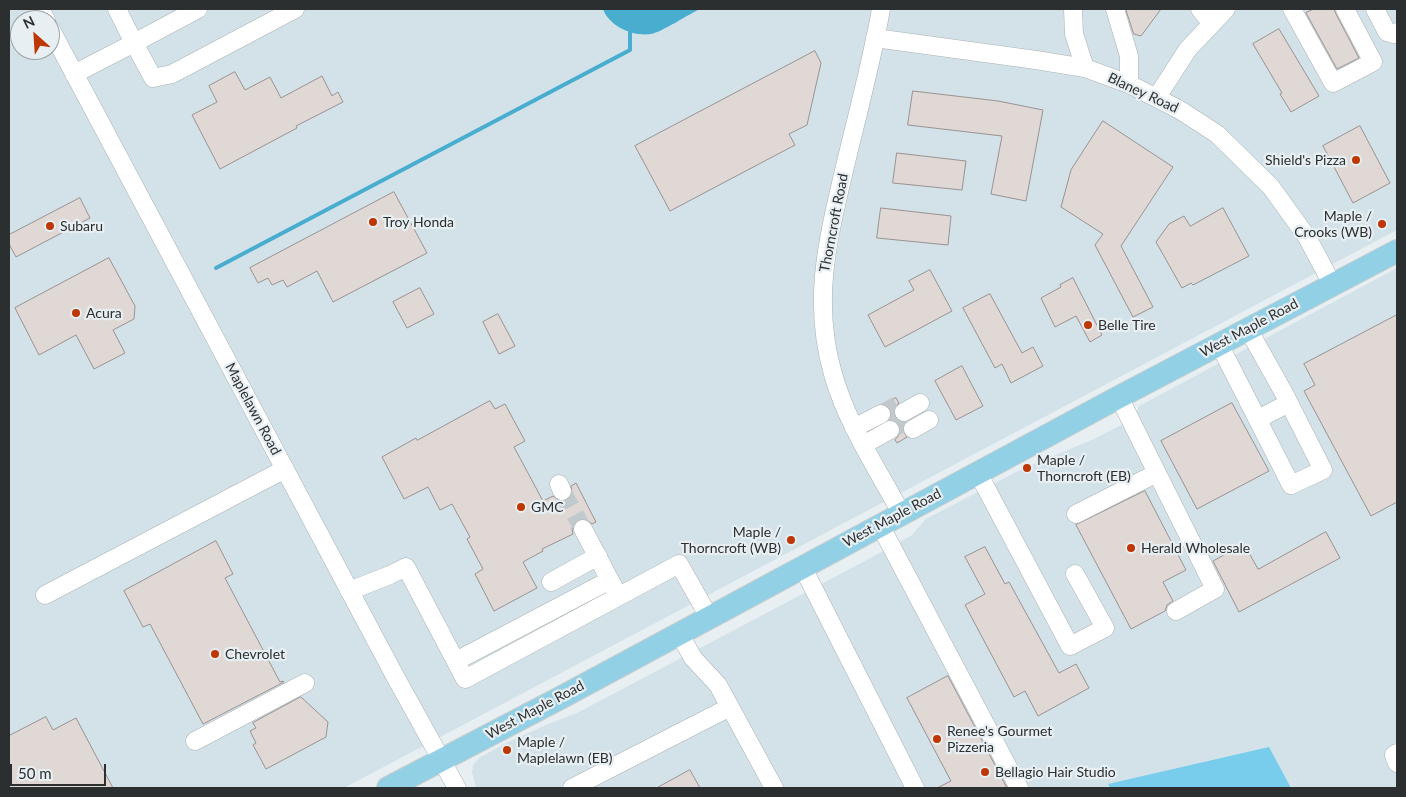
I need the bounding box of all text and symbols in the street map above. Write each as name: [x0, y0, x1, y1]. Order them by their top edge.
north arrow: [10, 10, 60, 60]
text: N: [20, 12, 37, 32]
street label: Blaney Road: [1105, 69, 1181, 117]
place label: Shield's Pizza: [1265, 152, 1346, 168]
marker: Shield's Pizza: [1350, 154, 1362, 166]
street label: Thorncroft Road: [816, 172, 852, 274]
place label: Maple / Crooks (WB): [1294, 208, 1372, 240]
place label: Troy Honda: [383, 214, 454, 230]
marker: Troy Honda: [367, 216, 379, 228]
place label: Subaru: [60, 218, 103, 234]
marker: Maple / Crooks (WB): [1376, 218, 1388, 230]
marker: Subaru: [44, 220, 56, 232]
street label: West Maple Road: [1197, 295, 1301, 361]
place label: Acura: [86, 305, 122, 321]
marker: Acura: [70, 307, 82, 319]
place label: Belle Tire: [1098, 317, 1156, 333]
marker: Belle Tire: [1082, 319, 1094, 331]
street label: Maplelawn Road: [222, 360, 284, 458]
place label: Maple / Thorncroft (EB): [1037, 452, 1131, 484]
marker: Maple / Thorncroft (EB): [1021, 462, 1033, 474]
street label: West Maple Road: [840, 485, 944, 551]
place label: GMC: [531, 499, 564, 515]
marker: GMC: [515, 501, 527, 513]
place label: Maple / Thorncroft (WB): [681, 524, 781, 556]
marker: Maple / Thorncroft (WB): [785, 534, 797, 546]
place label: Herald Wholesale: [1141, 540, 1250, 556]
marker: Herald Wholesale: [1125, 542, 1137, 554]
place label: Chevrolet: [225, 646, 285, 662]
marker: Chevrolet: [209, 648, 221, 660]
street label: West Maple Road: [483, 677, 587, 743]
place label: Renee's Gourmet Pizzeria: [947, 723, 1052, 756]
marker: Renee's Gourmet Pizzeria: [931, 733, 943, 745]
place label: Maple / Maplelawn (EB): [517, 734, 613, 766]
marker: Maple / Maplelawn (EB): [501, 744, 513, 756]
scale bar: [12, 754, 109, 786]
text: 50 m: [18, 764, 52, 782]
place label: Bellagio Hair Studio: [995, 764, 1116, 780]
marker: Bellagio Hair Studio: [979, 766, 991, 778]

